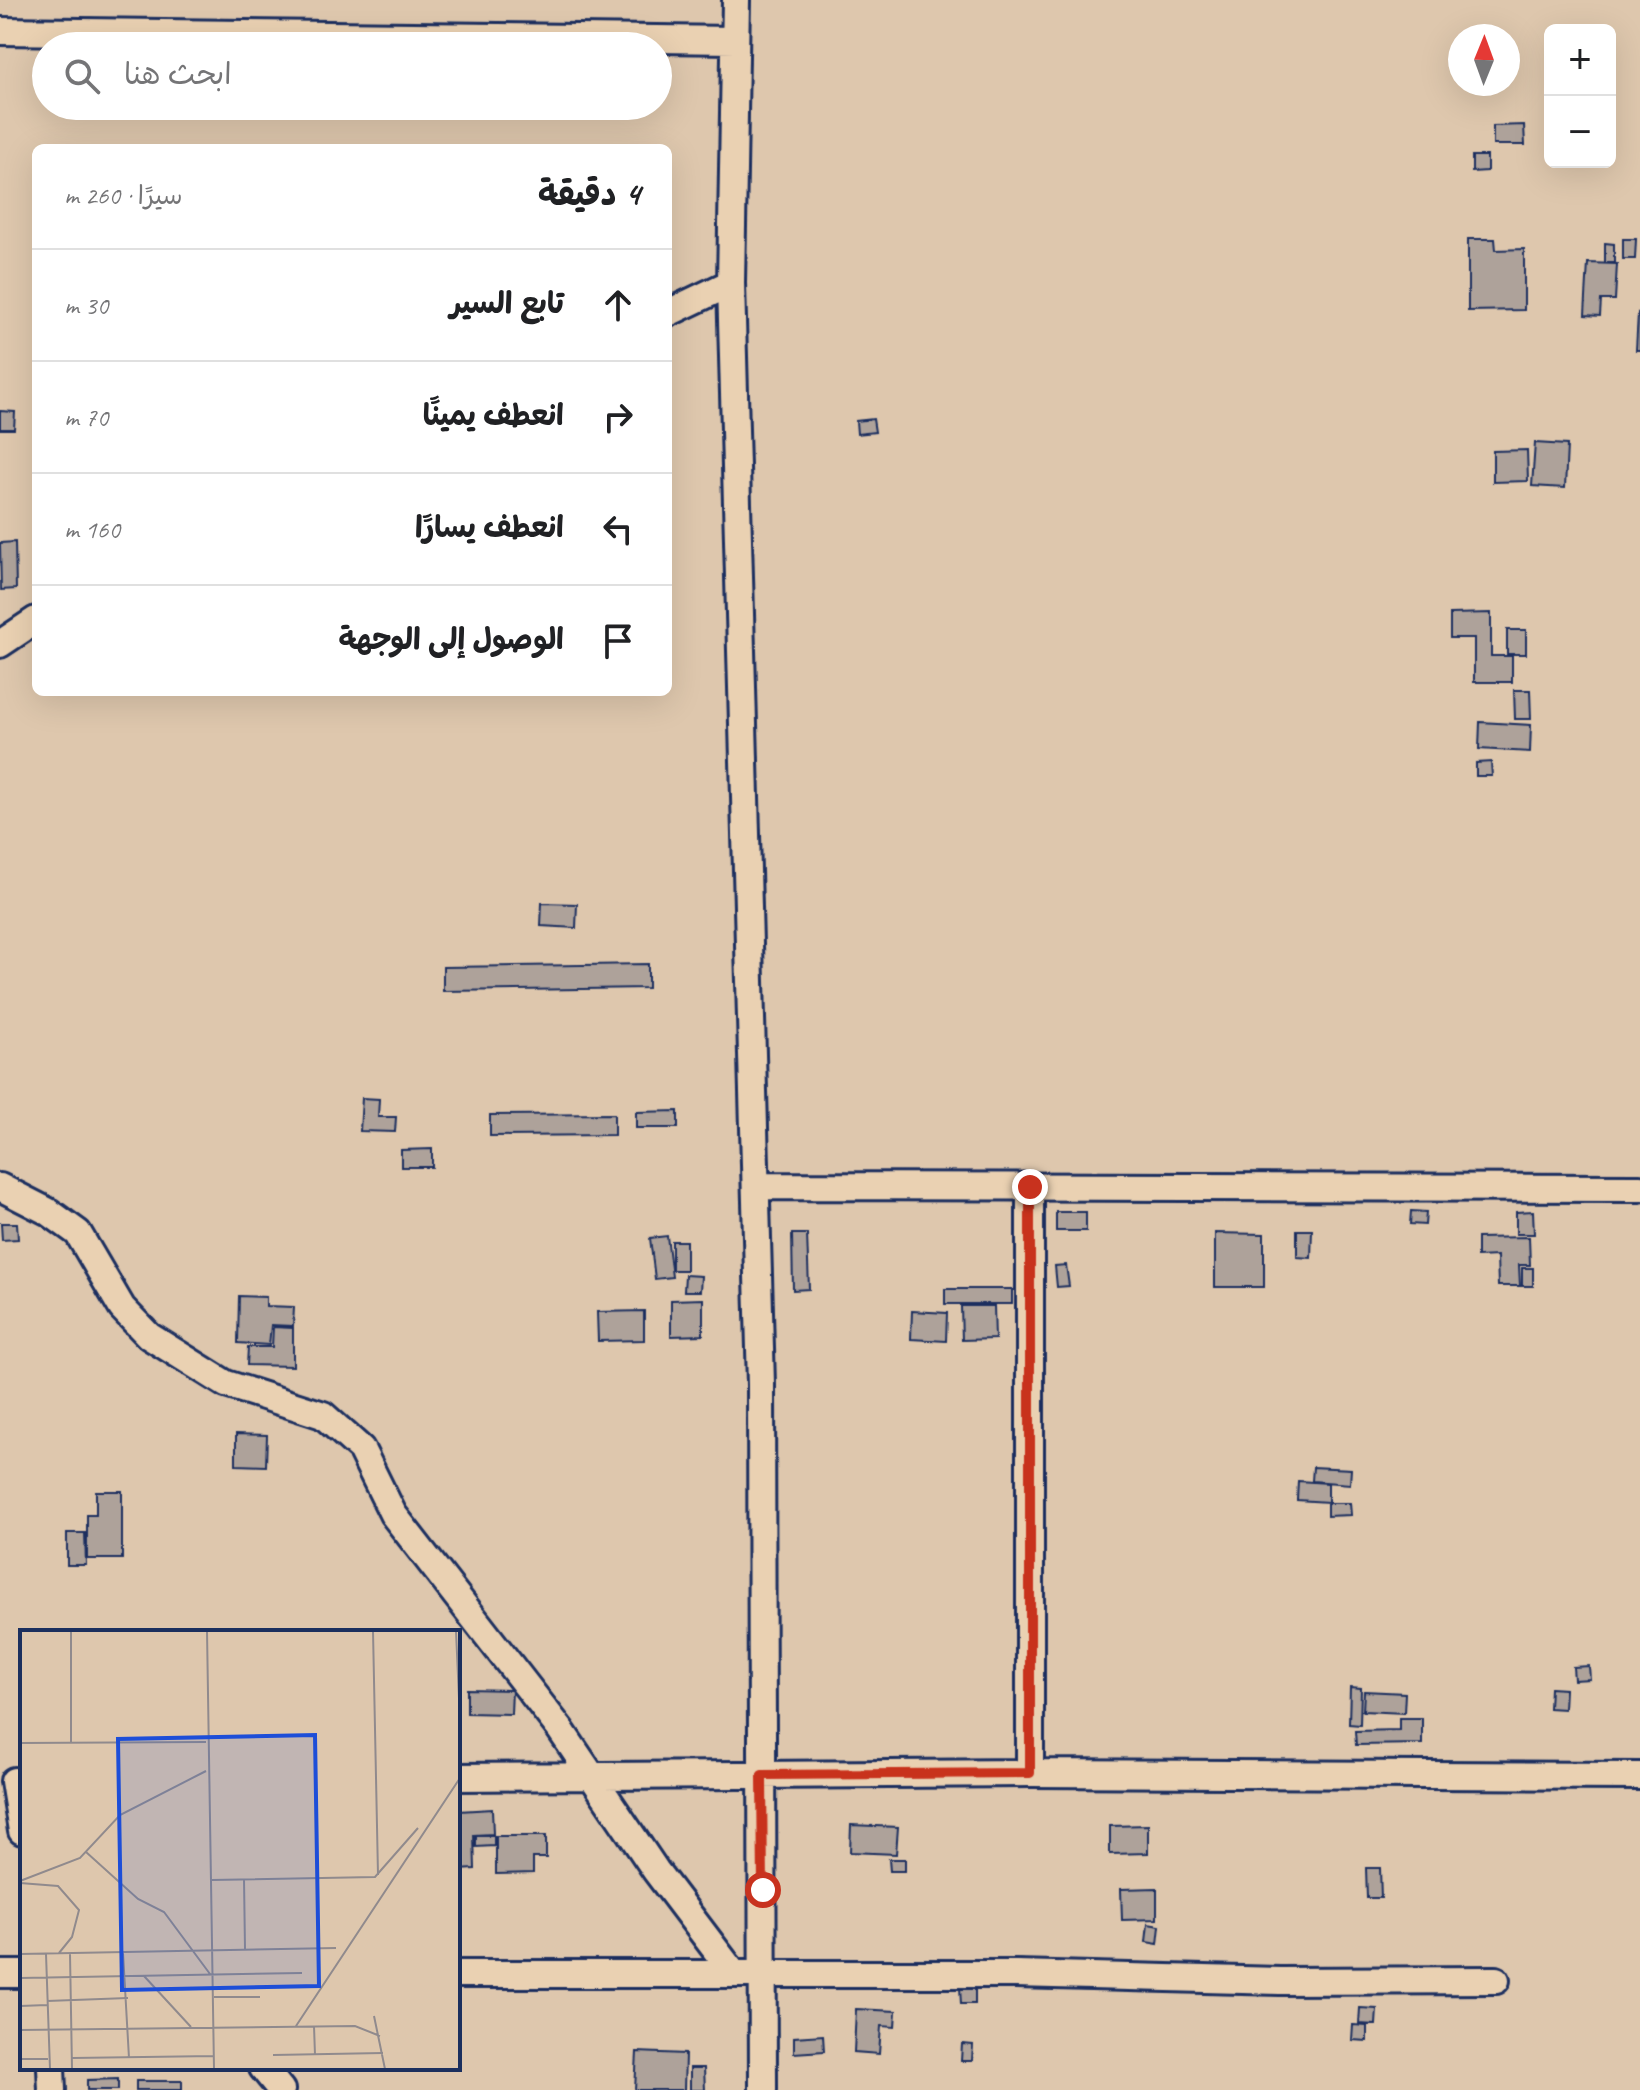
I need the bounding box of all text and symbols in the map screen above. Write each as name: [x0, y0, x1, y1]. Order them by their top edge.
north arrow: [1448, 24, 1520, 96]
map controls: [1544, 24, 1616, 168]
button: +: [1544, 24, 1616, 96]
search box: [32, 32, 672, 120]
icon: search: [60, 54, 104, 98]
text: ابحث هنا: [124, 55, 232, 93]
button: −: [1544, 96, 1616, 168]
text: 4 دقيقة: [538, 172, 640, 215]
text: سيرًا · 260 m: [64, 179, 183, 212]
icon: ahead: [596, 283, 640, 327]
text: تابع السير: [450, 284, 564, 322]
text: 30 m: [64, 289, 108, 322]
icon: right: [596, 395, 640, 439]
text: انعطف يمينًا: [423, 396, 564, 434]
text: 70 m: [64, 401, 108, 434]
icon: left: [596, 507, 640, 551]
text: انعطف يسارًا: [415, 508, 564, 546]
text: 160 m: [64, 513, 120, 546]
icon: arrive: [596, 619, 640, 663]
text: الوصول إلى الوجهة: [339, 620, 564, 658]
route end: [1012, 1169, 1048, 1205]
inset map: [20, 1630, 460, 2070]
route start: [745, 1872, 781, 1908]

